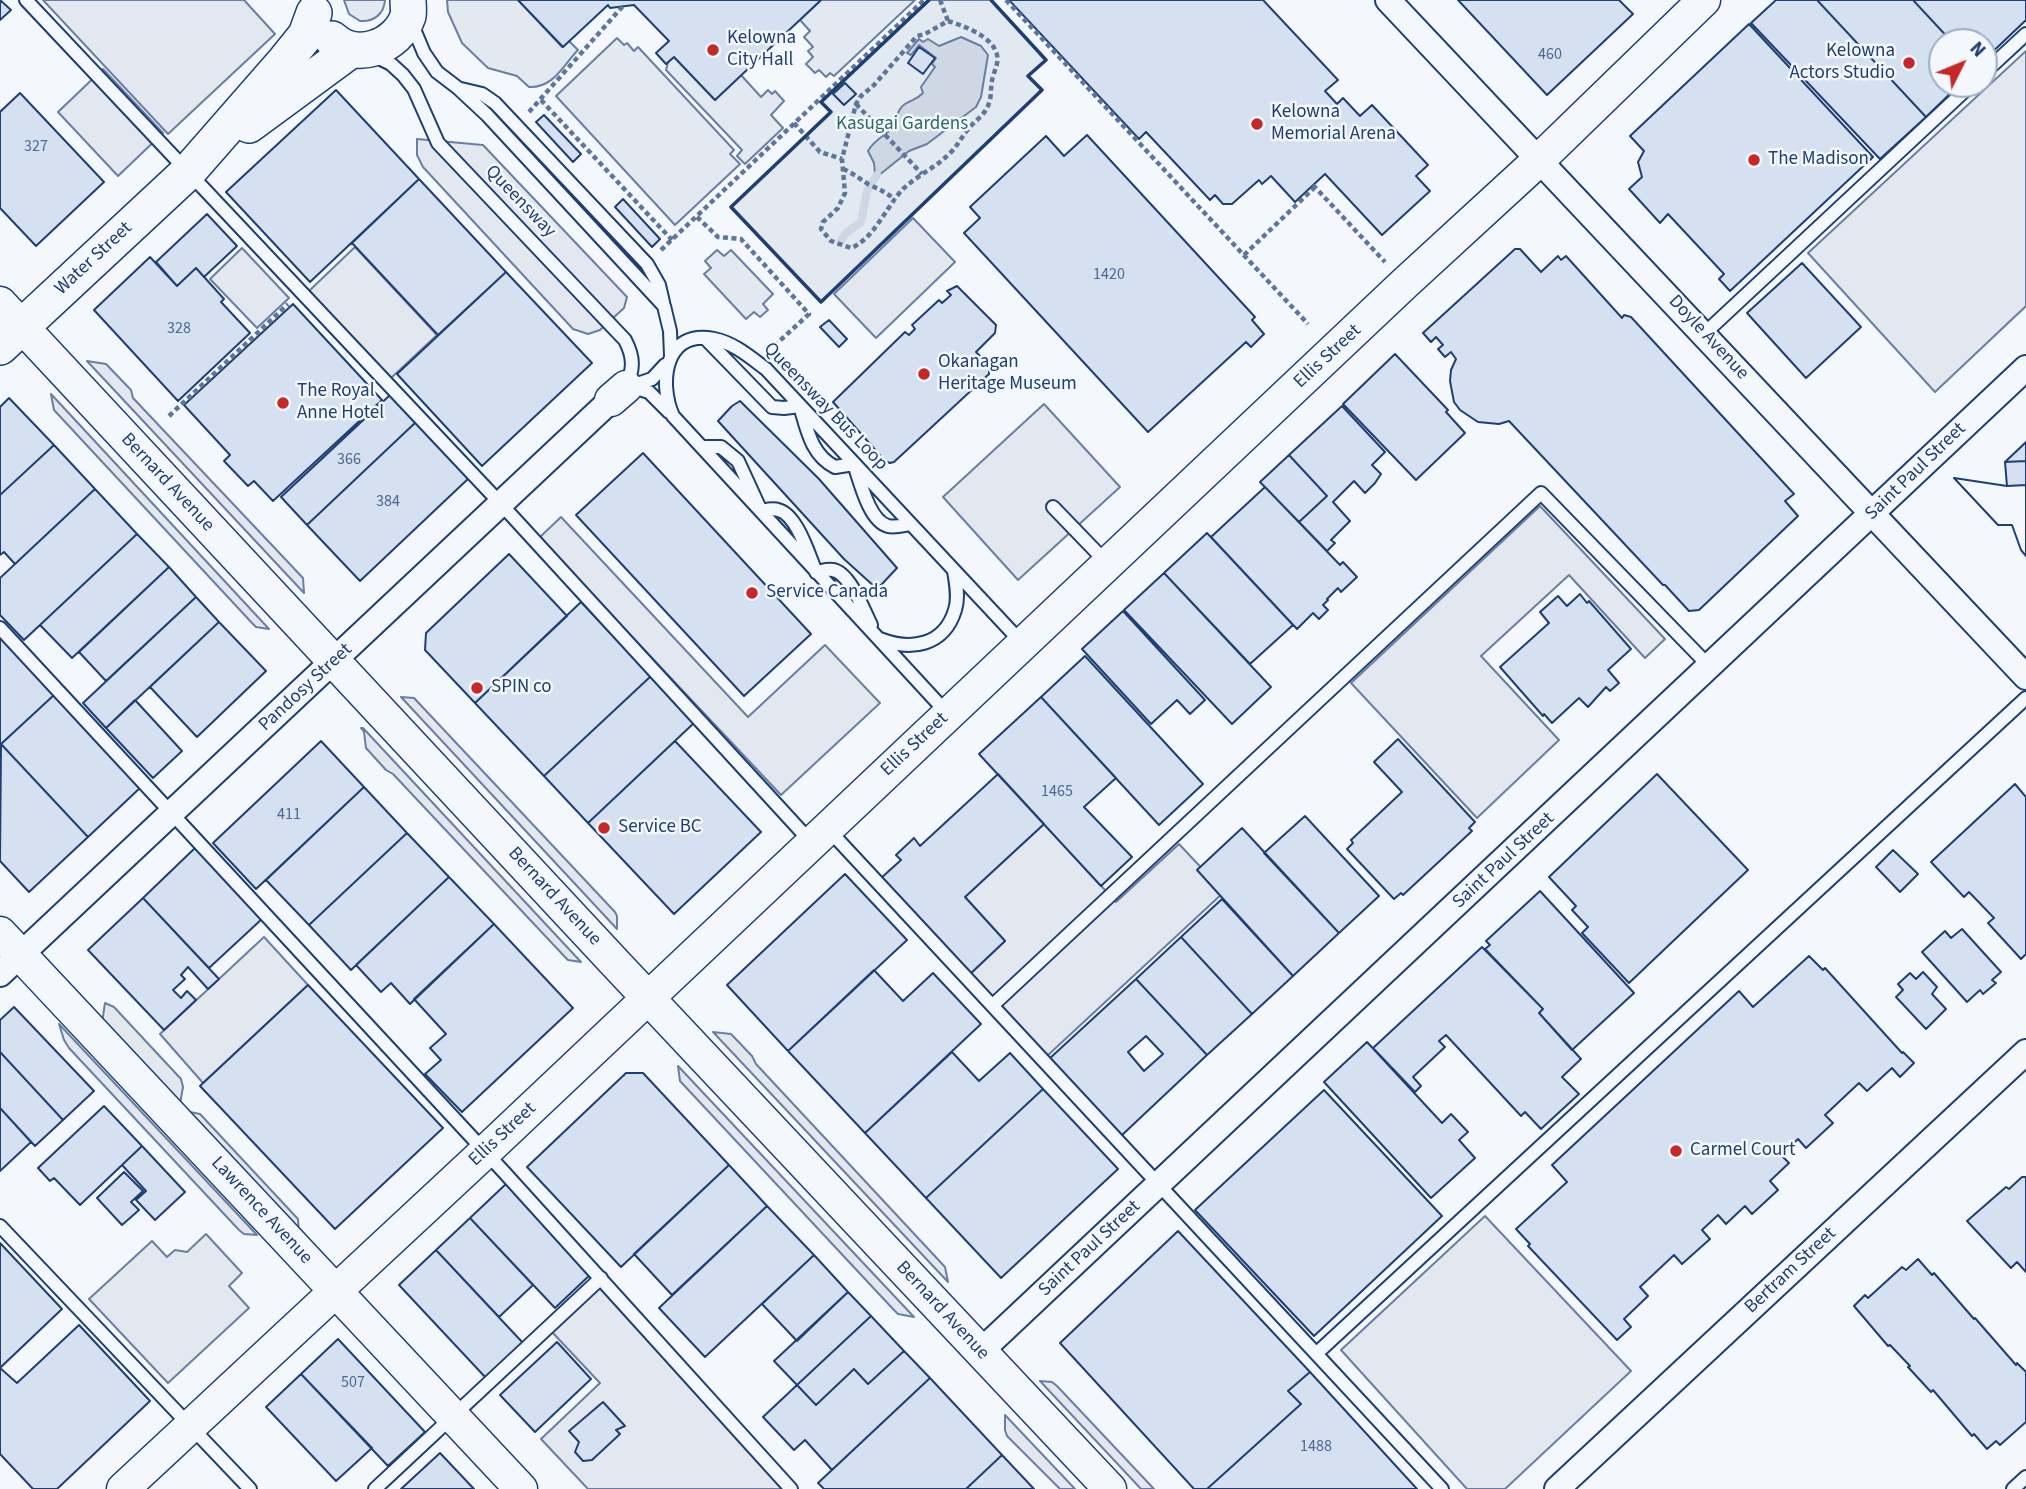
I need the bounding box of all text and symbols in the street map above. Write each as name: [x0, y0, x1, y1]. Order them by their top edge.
place label: Kelowna City Hall: [727, 28, 796, 72]
north arrow: [1928, 28, 1998, 98]
text: N: [1963, 36, 1991, 64]
place label: Kelowna Actors Studio: [1789, 41, 1895, 85]
marker: Kelowna City Hall: [705, 42, 721, 58]
house number: 460: [1538, 45, 1562, 65]
marker: Kelowna Actors Studio: [1901, 55, 1917, 71]
place label: Kelowna Memorial Arena: [1271, 102, 1396, 146]
park label: Kasugai Gardens: [836, 114, 968, 136]
marker: Kelowna Memorial Arena: [1249, 116, 1265, 132]
house number: 327: [24, 137, 48, 157]
place label: The Madison: [1768, 149, 1869, 171]
marker: The Madison: [1746, 152, 1762, 168]
street label: Queensway: [480, 161, 560, 243]
street label: Water Street: [51, 217, 137, 301]
house number: 1420: [1093, 265, 1125, 285]
street label: Doyle Avenue: [1663, 291, 1753, 385]
house number: 328: [167, 319, 191, 339]
street label: Ellis Street: [1290, 320, 1366, 394]
street label: Queensway Bus Loop: [758, 338, 892, 476]
place label: Okanagan Heritage Museum: [938, 352, 1077, 396]
marker: Okanagan Heritage Museum: [916, 366, 932, 382]
place label: The Royal Anne Hotel: [297, 381, 384, 425]
marker: The Royal Anne Hotel: [275, 395, 291, 411]
street label: Saint Paul Street: [1861, 418, 1971, 526]
street label: Bernard Avenue: [116, 429, 218, 537]
house number: 366: [337, 450, 361, 470]
house number: 384: [376, 492, 400, 512]
place label: Service Canada: [766, 582, 888, 604]
marker: Service Canada: [744, 585, 760, 601]
street label: Pandosy Street: [255, 639, 357, 737]
place label: SPIN co: [491, 677, 552, 699]
marker: SPIN co: [469, 680, 485, 696]
street label: Ellis Street: [877, 708, 953, 782]
house number: 1465: [1041, 782, 1073, 802]
house number: 411: [277, 805, 301, 825]
street label: Saint Paul Street: [1448, 808, 1560, 914]
place label: Service BC: [618, 817, 702, 839]
marker: Service BC: [596, 820, 612, 836]
street label: Bernard Avenue: [503, 843, 605, 951]
street label: Ellis Street: [465, 1098, 541, 1172]
place label: Carmel Court: [1690, 1140, 1795, 1162]
marker: Carmel Court: [1668, 1143, 1684, 1159]
street label: Lawrence Avenue: [205, 1152, 317, 1270]
street label: Saint Paul Street: [1034, 1196, 1146, 1302]
street label: Bertram Street: [1741, 1223, 1841, 1319]
street label: Bernard Avenue: [891, 1257, 993, 1365]
house number: 507: [341, 1373, 365, 1393]
house number: 1488: [1300, 1437, 1332, 1457]

